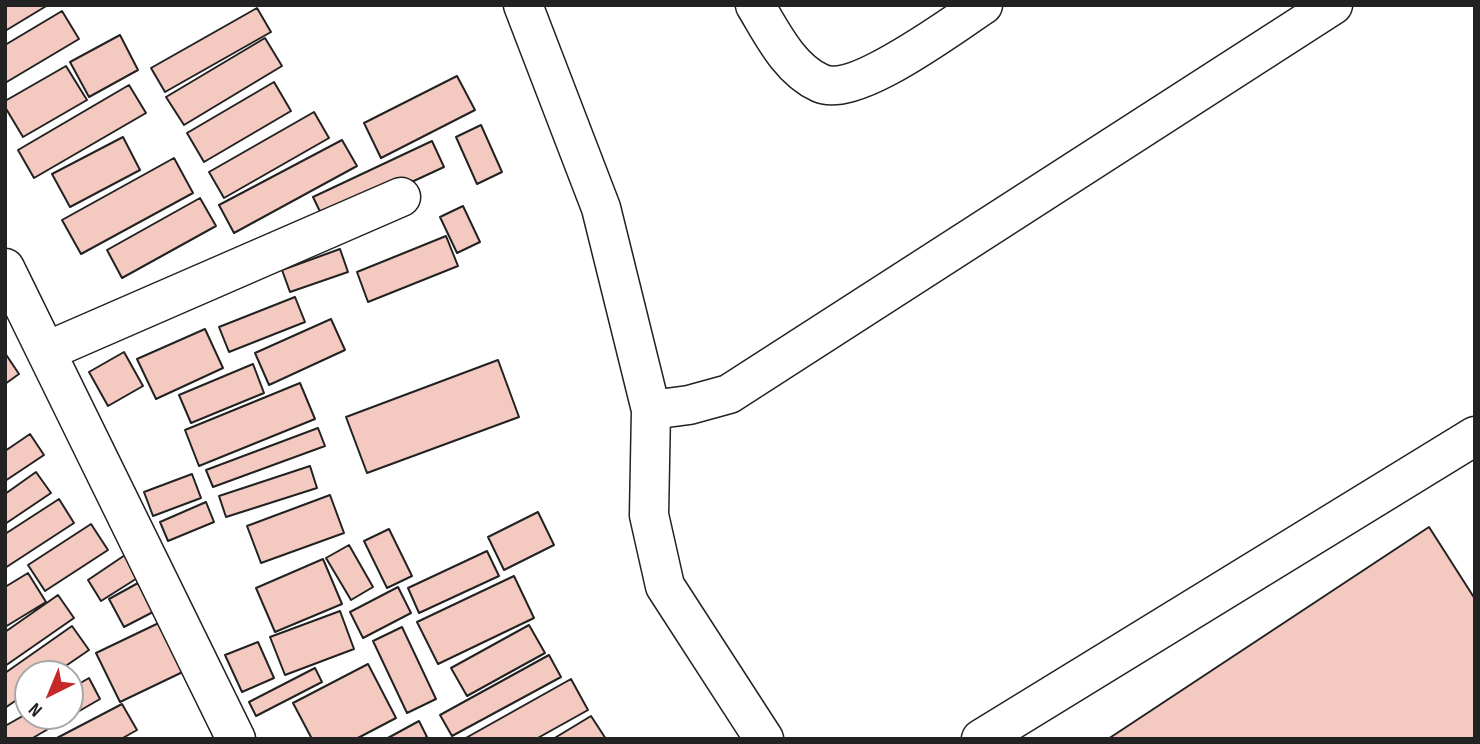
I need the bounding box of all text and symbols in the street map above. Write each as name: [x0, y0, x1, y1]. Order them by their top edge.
north arrow: [14, 660, 84, 730]
text: N: [24, 697, 47, 721]

